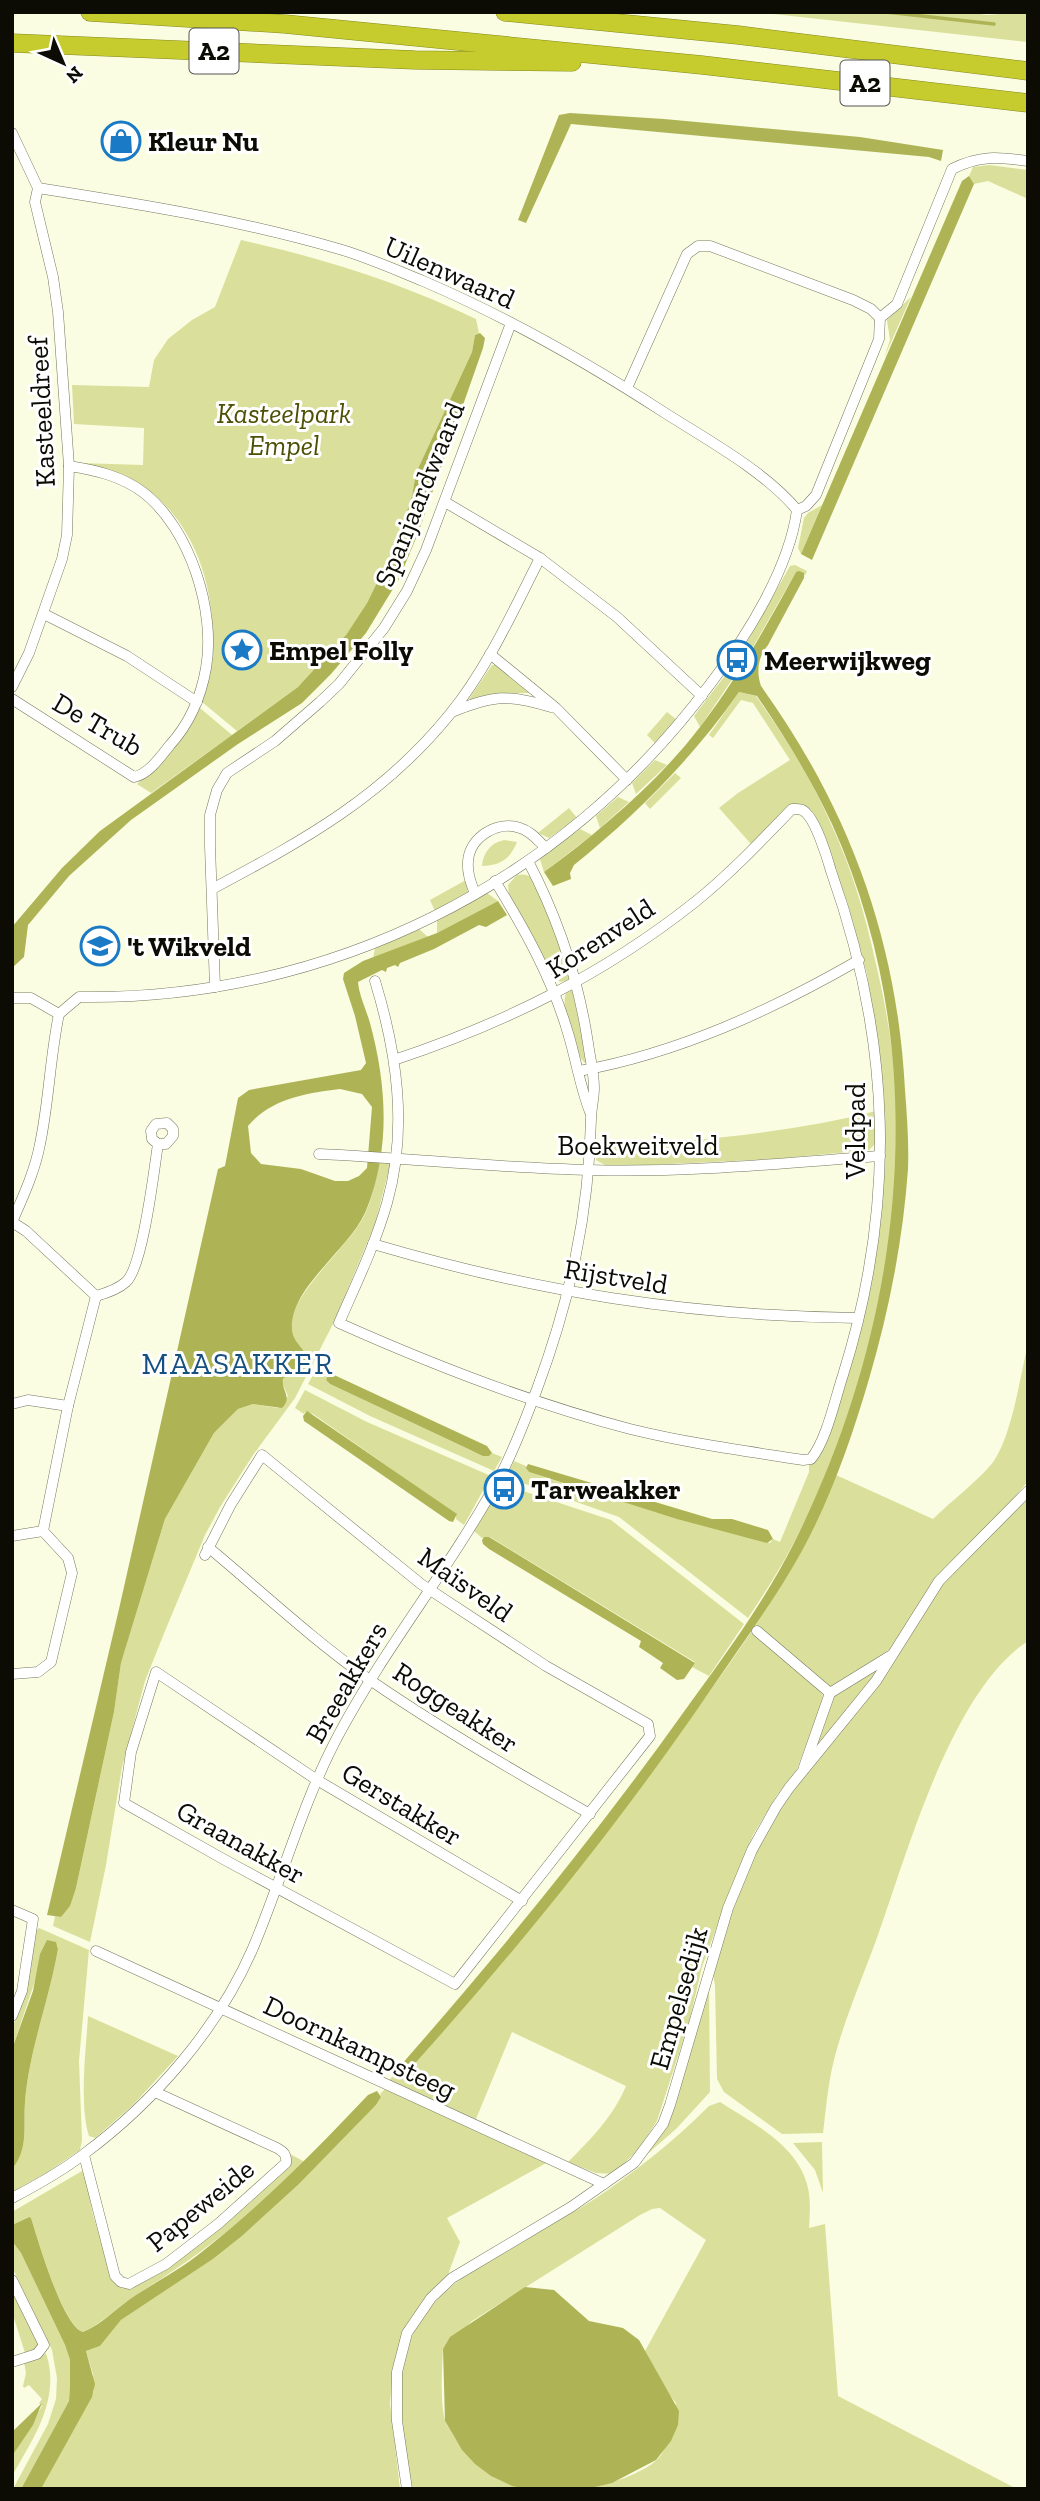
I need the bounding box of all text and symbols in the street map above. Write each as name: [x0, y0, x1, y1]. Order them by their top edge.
north arrow: [28, 28, 98, 98]
road number: A2: [190, 28, 238, 74]
road number: A2: [840, 60, 890, 106]
text: N: [61, 62, 88, 88]
shop icon: Kleur Nu: [100, 120, 142, 162]
place label: Kleur Nu: [148, 125, 259, 158]
street label: Uilenwaard: [379, 229, 520, 316]
street label: Kasteeldreef: [21, 334, 62, 488]
park label: Kasteelpark Empel: [217, 397, 351, 462]
street label: Spanjaardwaard: [367, 397, 472, 591]
place icon: Empel Folly: [221, 629, 263, 671]
place label: Empel Folly: [269, 634, 414, 667]
bus stop icon: Meerwijkweg: [716, 639, 758, 681]
place label: Meerwijkweg: [764, 644, 931, 677]
street label: De Trub: [47, 686, 148, 763]
street label: Korenveld: [540, 891, 660, 985]
school or university icon: 't Wikveld: [79, 925, 121, 967]
place label: 't Wikveld: [127, 930, 251, 963]
street label: Veldpad: [839, 1083, 872, 1180]
street label: Boekweitveld: [557, 1129, 719, 1162]
street label: Rijstveld: [562, 1252, 670, 1301]
district label: MAASAKKER: [142, 1346, 334, 1382]
bus stop icon: Tarweakker: [483, 1468, 525, 1510]
place label: Tarweakker: [531, 1473, 681, 1506]
street label: Maïsveld: [412, 1540, 519, 1629]
street label: Breeakkers: [299, 1616, 394, 1749]
street label: Roggeakker: [387, 1655, 524, 1760]
street label: Gerstakker: [336, 1756, 468, 1853]
street label: Graanakker: [171, 1794, 311, 1891]
street label: Empelsedijk: [642, 1923, 715, 2073]
street label: Doornkampsteeg: [258, 1988, 461, 2106]
street label: Papeweide: [140, 2152, 261, 2259]

